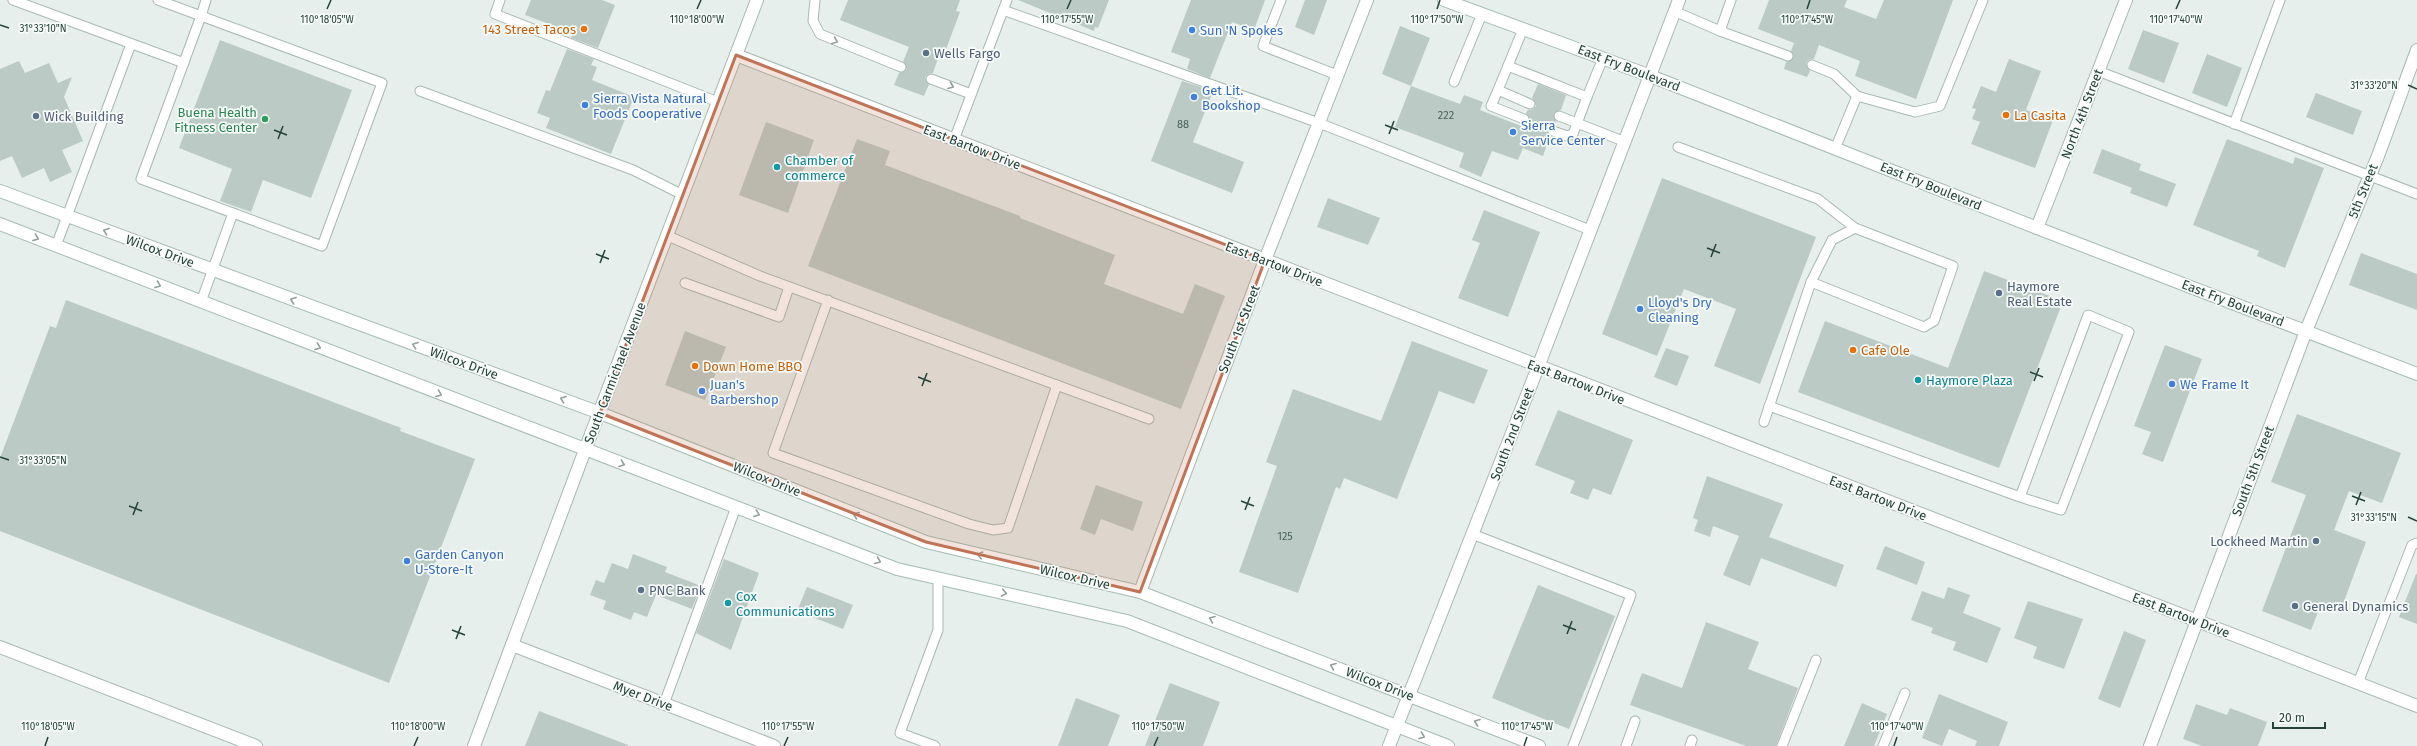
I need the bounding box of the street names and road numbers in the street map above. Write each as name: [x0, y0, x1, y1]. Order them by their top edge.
street label: East Fry Boulevard: [1576, 42, 1682, 94]
street label: North 4th Street: [2058, 67, 2106, 161]
street label: East Bartow Drive: [921, 121, 1023, 173]
street label: East Fry Boulevard: [1878, 159, 1984, 213]
street label: 5th Street: [2345, 161, 2381, 220]
street label: Wilcox Drive: [124, 232, 196, 270]
street label: East Bartow Drive: [1223, 238, 1325, 290]
street label: East Fry Boulevard: [2180, 277, 2286, 329]
street label: South 1st Street: [1215, 283, 1263, 375]
street label: South Carmichael Avenue: [581, 300, 649, 446]
street label: Wilcox Drive: [428, 344, 500, 382]
street label: East Bartow Drive: [1525, 356, 1627, 408]
street label: South 2nd Street: [1487, 385, 1537, 483]
street label: South 5th Street: [2229, 423, 2277, 518]
street label: Wilcox Drive: [731, 459, 803, 499]
street label: East Bartow Drive: [1827, 472, 1929, 524]
street label: Wilcox Drive: [1038, 562, 1112, 592]
street label: East Bartow Drive: [2130, 589, 2232, 641]
street label: Wilcox Drive: [1344, 664, 1416, 704]
street label: Myer Drive: [611, 678, 675, 714]

